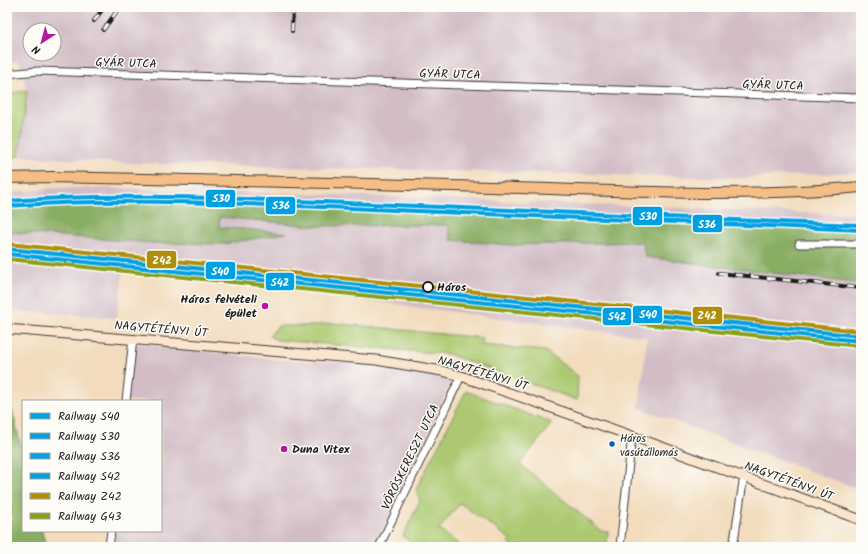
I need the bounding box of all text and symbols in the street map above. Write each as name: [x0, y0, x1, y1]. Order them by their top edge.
north arrow: [22, 22, 62, 62]
text: N: [29, 40, 45, 59]
street label: GYÁR UTCA: [95, 53, 157, 74]
street label: GYÁR UTCA: [419, 64, 481, 85]
street label: GYÁR UTCA: [742, 75, 804, 96]
line badge: S30: [205, 189, 236, 208]
text: S30: [212, 190, 230, 208]
line badge: S36: [265, 196, 296, 215]
text: S36: [272, 197, 290, 215]
line badge: S30: [632, 206, 663, 226]
text: S30: [639, 208, 657, 226]
line badge: S36: [692, 214, 723, 233]
text: S36: [698, 216, 716, 234]
line badge: Z42: [146, 250, 177, 269]
text: Z42: [152, 252, 172, 270]
line badge: S40: [205, 261, 236, 280]
text: S40: [211, 263, 229, 281]
line badge: S42: [265, 272, 295, 291]
text: S42: [271, 274, 289, 292]
place label: Háros: [437, 278, 467, 297]
marker: Háros: [422, 281, 434, 293]
place label: Háros felvételi épület: [181, 290, 258, 323]
marker: Háros felvételi épület: [260, 301, 270, 311]
line badge: S40: [632, 305, 663, 324]
text: S40: [639, 306, 657, 324]
line badge: Z42: [692, 306, 723, 325]
line badge: S42: [602, 307, 632, 326]
text: Z42: [697, 307, 717, 325]
text: S42: [608, 308, 626, 326]
street label: NAGYTÉTÉNYI ÚT: [113, 316, 210, 343]
street label: NAGYTÉTÉNYI ÚT: [435, 351, 532, 397]
legend: [22, 400, 162, 532]
street label: VÖRÖSKERESZT UTCA: [377, 401, 444, 513]
text: Railway S40: [58, 407, 120, 426]
text: Railway S30: [58, 427, 120, 446]
place label: Háros vasútállomás: [620, 430, 679, 462]
marker: Háros vasútállomás: [607, 439, 617, 449]
place label: Duna Vitex: [292, 440, 350, 459]
marker: Duna Vitex: [279, 444, 289, 454]
text: Railway S36: [58, 447, 120, 466]
street label: NAGYTÉTÉNYI ÚT: [742, 457, 838, 507]
text: Railway S42: [58, 467, 121, 486]
text: Railway Z42: [58, 487, 122, 506]
text: Railway G43: [58, 507, 122, 526]

